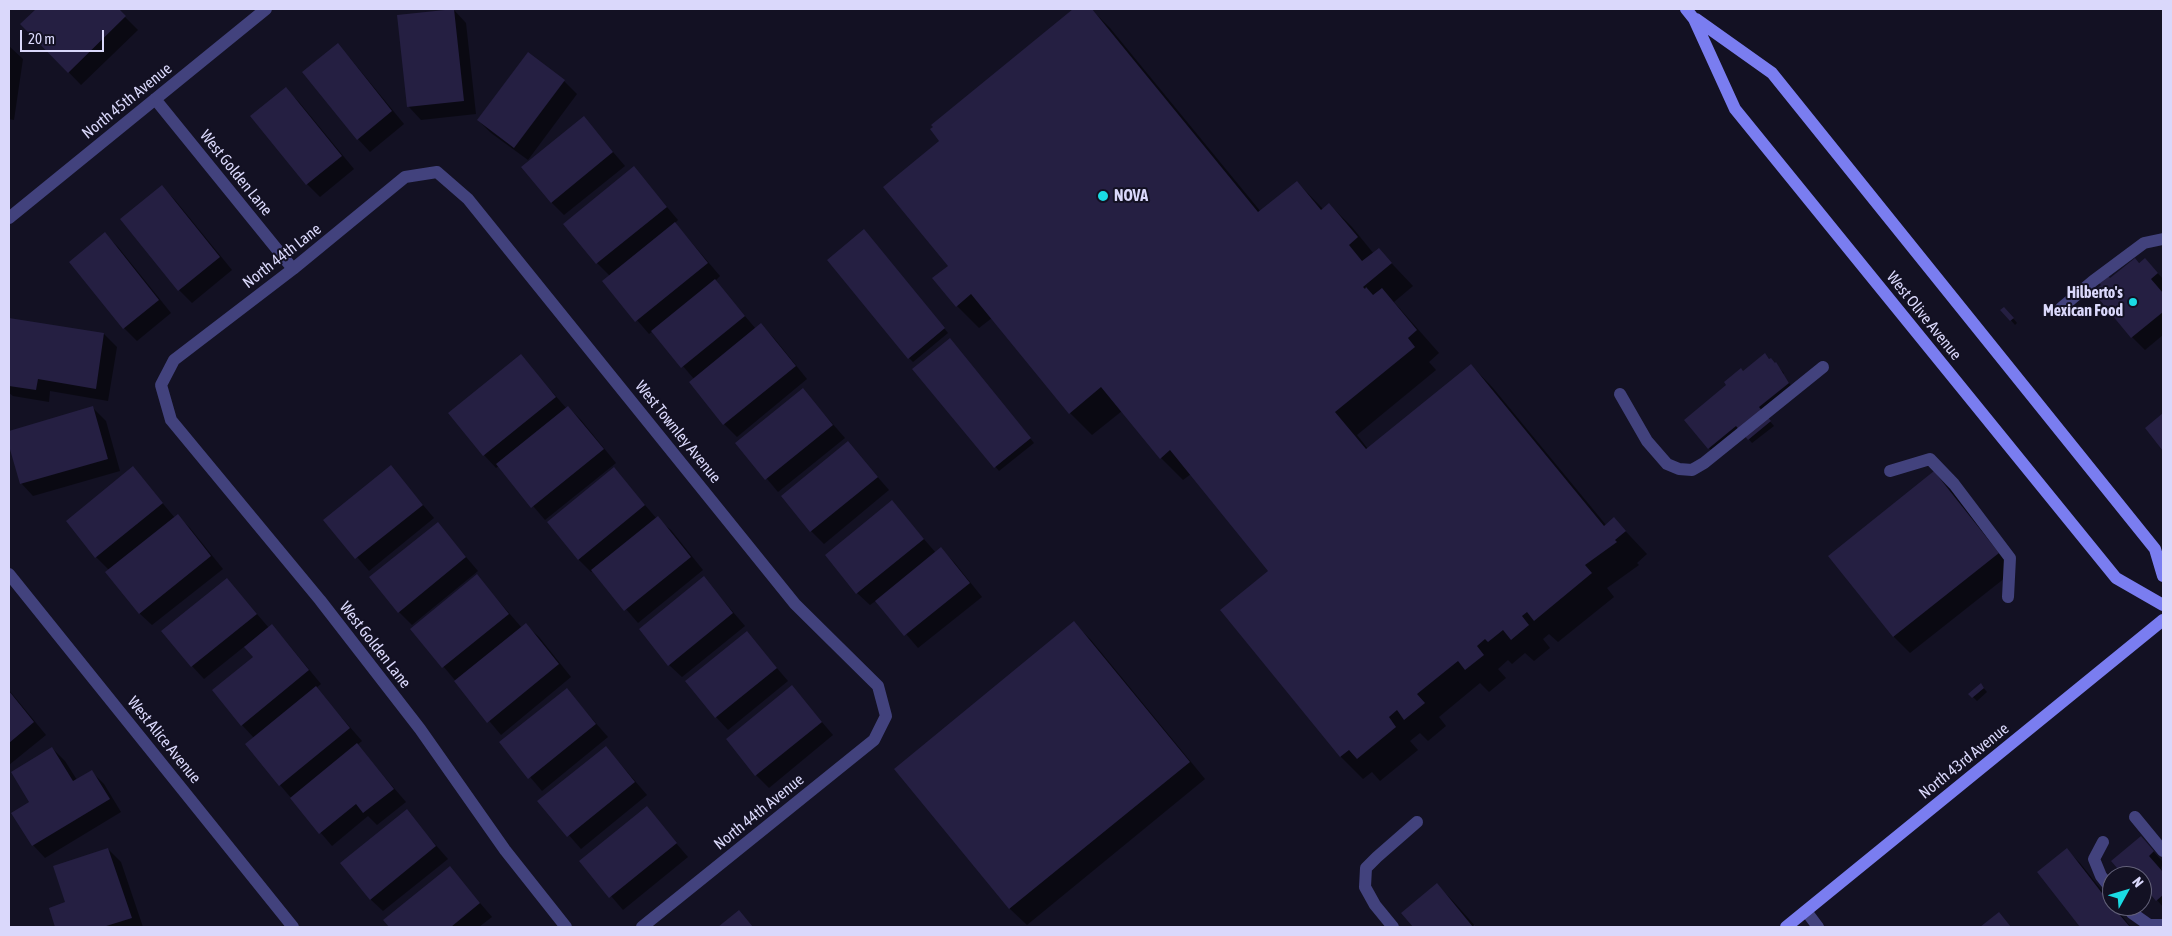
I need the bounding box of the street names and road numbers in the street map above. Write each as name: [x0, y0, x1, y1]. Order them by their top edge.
street label: North 45th Avenue: [78, 59, 176, 143]
street label: West Golden Lane: [196, 126, 276, 220]
street label: North 44th Lane: [239, 219, 325, 293]
street label: West Olive Avenue: [1882, 268, 1966, 364]
street label: West Townley Avenue: [631, 377, 725, 487]
street label: West Golden Lane: [335, 598, 415, 692]
street label: West Alice Avenue: [123, 693, 205, 787]
street label: North 43rd Avenue: [1915, 719, 2013, 803]
street label: North 44th Avenue: [710, 770, 808, 854]

